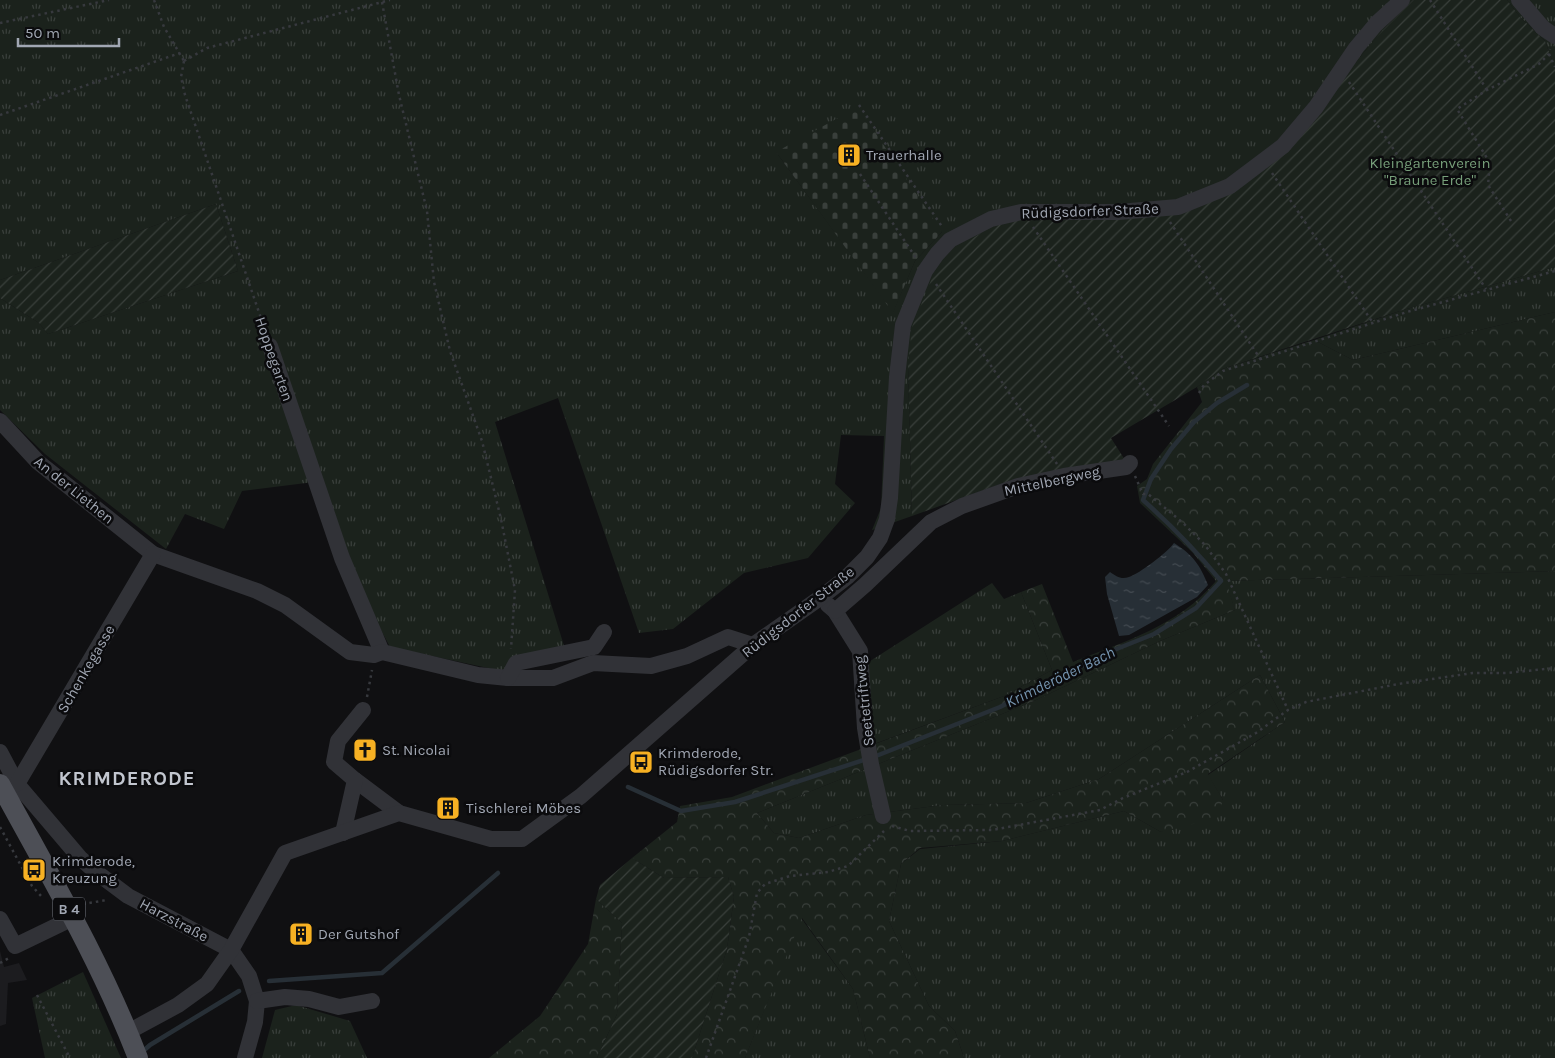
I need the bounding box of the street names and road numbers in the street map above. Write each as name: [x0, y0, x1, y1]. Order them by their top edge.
street label: Rüdigsdorfer Straße: [1021, 200, 1159, 222]
street label: Hoppegarten: [251, 314, 297, 404]
street label: An der Liethen: [30, 452, 118, 528]
street label: Mittelbergweg: [1002, 462, 1102, 500]
street label: Rüdigsdorfer Straße: [738, 563, 858, 661]
street label: Schenkegasse: [53, 622, 119, 716]
street label: Seetetriftweg: [850, 654, 878, 747]
street label: Harzstraße: [137, 894, 211, 946]
road number: B 4: [53, 898, 85, 921]

